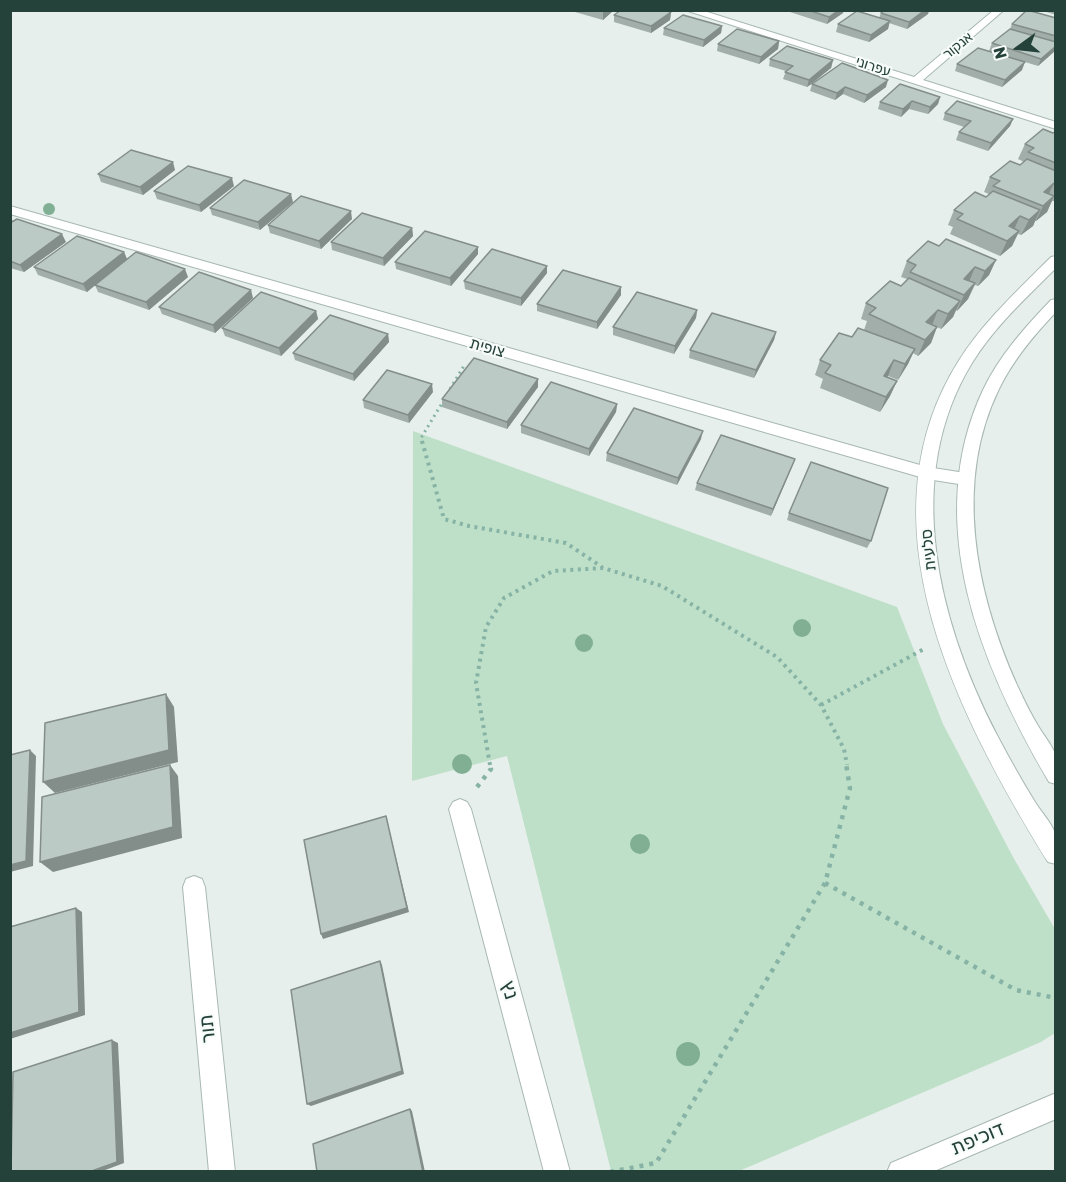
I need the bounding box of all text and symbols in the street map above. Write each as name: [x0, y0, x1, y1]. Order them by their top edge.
north arrow: [988, 18, 1048, 78]
street label: אנקור: [940, 29, 976, 63]
text: N: [989, 45, 1011, 61]
street label: עפרוני: [853, 53, 893, 81]
street label: צופית: [467, 334, 507, 362]
street label: סלעית: [917, 528, 941, 572]
street label: נץ: [495, 978, 523, 1002]
street label: תור: [195, 1013, 221, 1045]
street label: דוכיפת: [947, 1117, 1009, 1161]

